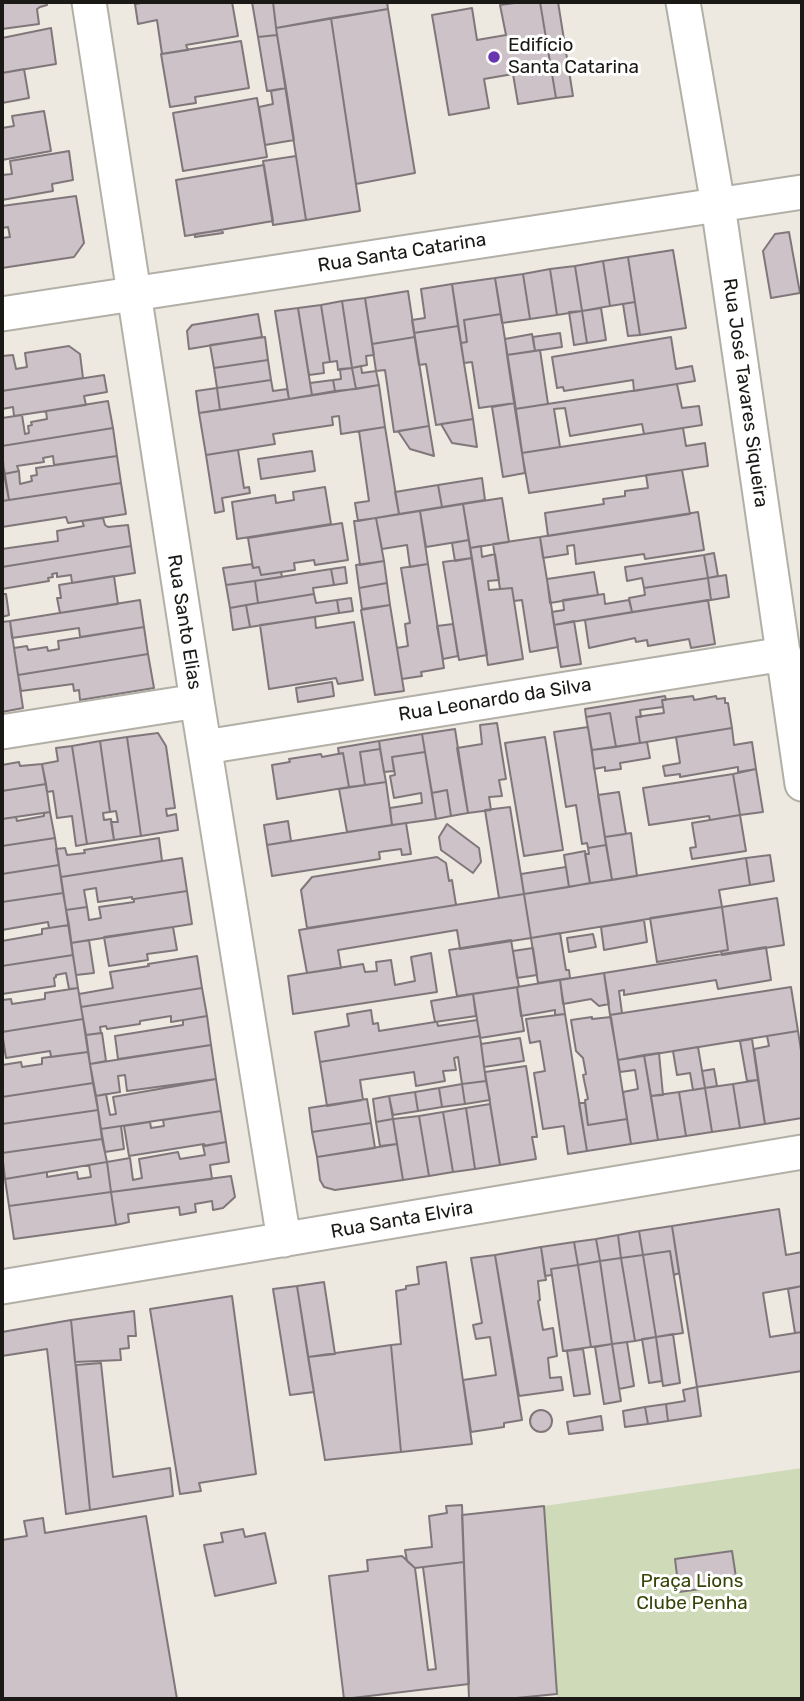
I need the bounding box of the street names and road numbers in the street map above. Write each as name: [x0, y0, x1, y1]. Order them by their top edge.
street label: Rua Santa Catarina: [316, 228, 488, 278]
street label: Rua José Tavares Siqueira: [718, 277, 772, 509]
street label: Rua Santo Elias: [162, 553, 206, 691]
street label: Rua Leonardo da Silva: [397, 673, 593, 727]
street label: Rua Santa Elvira: [329, 1196, 475, 1244]

